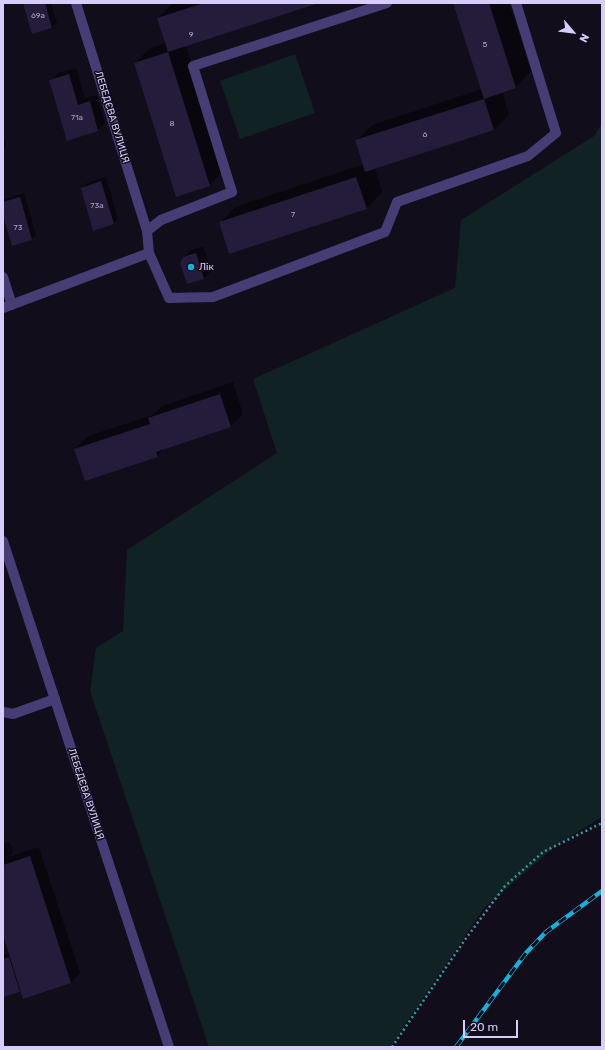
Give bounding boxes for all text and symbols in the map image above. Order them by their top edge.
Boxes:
house number: 69а [31,11,45,21]
north arrow [553,12,593,52]
house number: 9 [189,30,193,40]
text: N [576,31,592,44]
house number: 5 [483,40,487,50]
street label: ЛЕБЕДЄВА ВУЛИЦЯ [92,70,132,164]
house number: 71а [71,113,83,123]
house number: 8 [169,119,175,129]
house number: 6 [423,130,427,140]
house number: 73а [90,201,104,211]
house number: 7 [291,210,295,220]
house number: 73 [14,223,22,233]
place label: Лік [199,261,214,273]
marker: Лік [186,262,196,272]
street label: ЛЕБЕДЄВА ВУЛИЦЯ [66,747,106,841]
scale bar [465,1012,520,1038]
text: 20 m [470,1020,498,1034]

